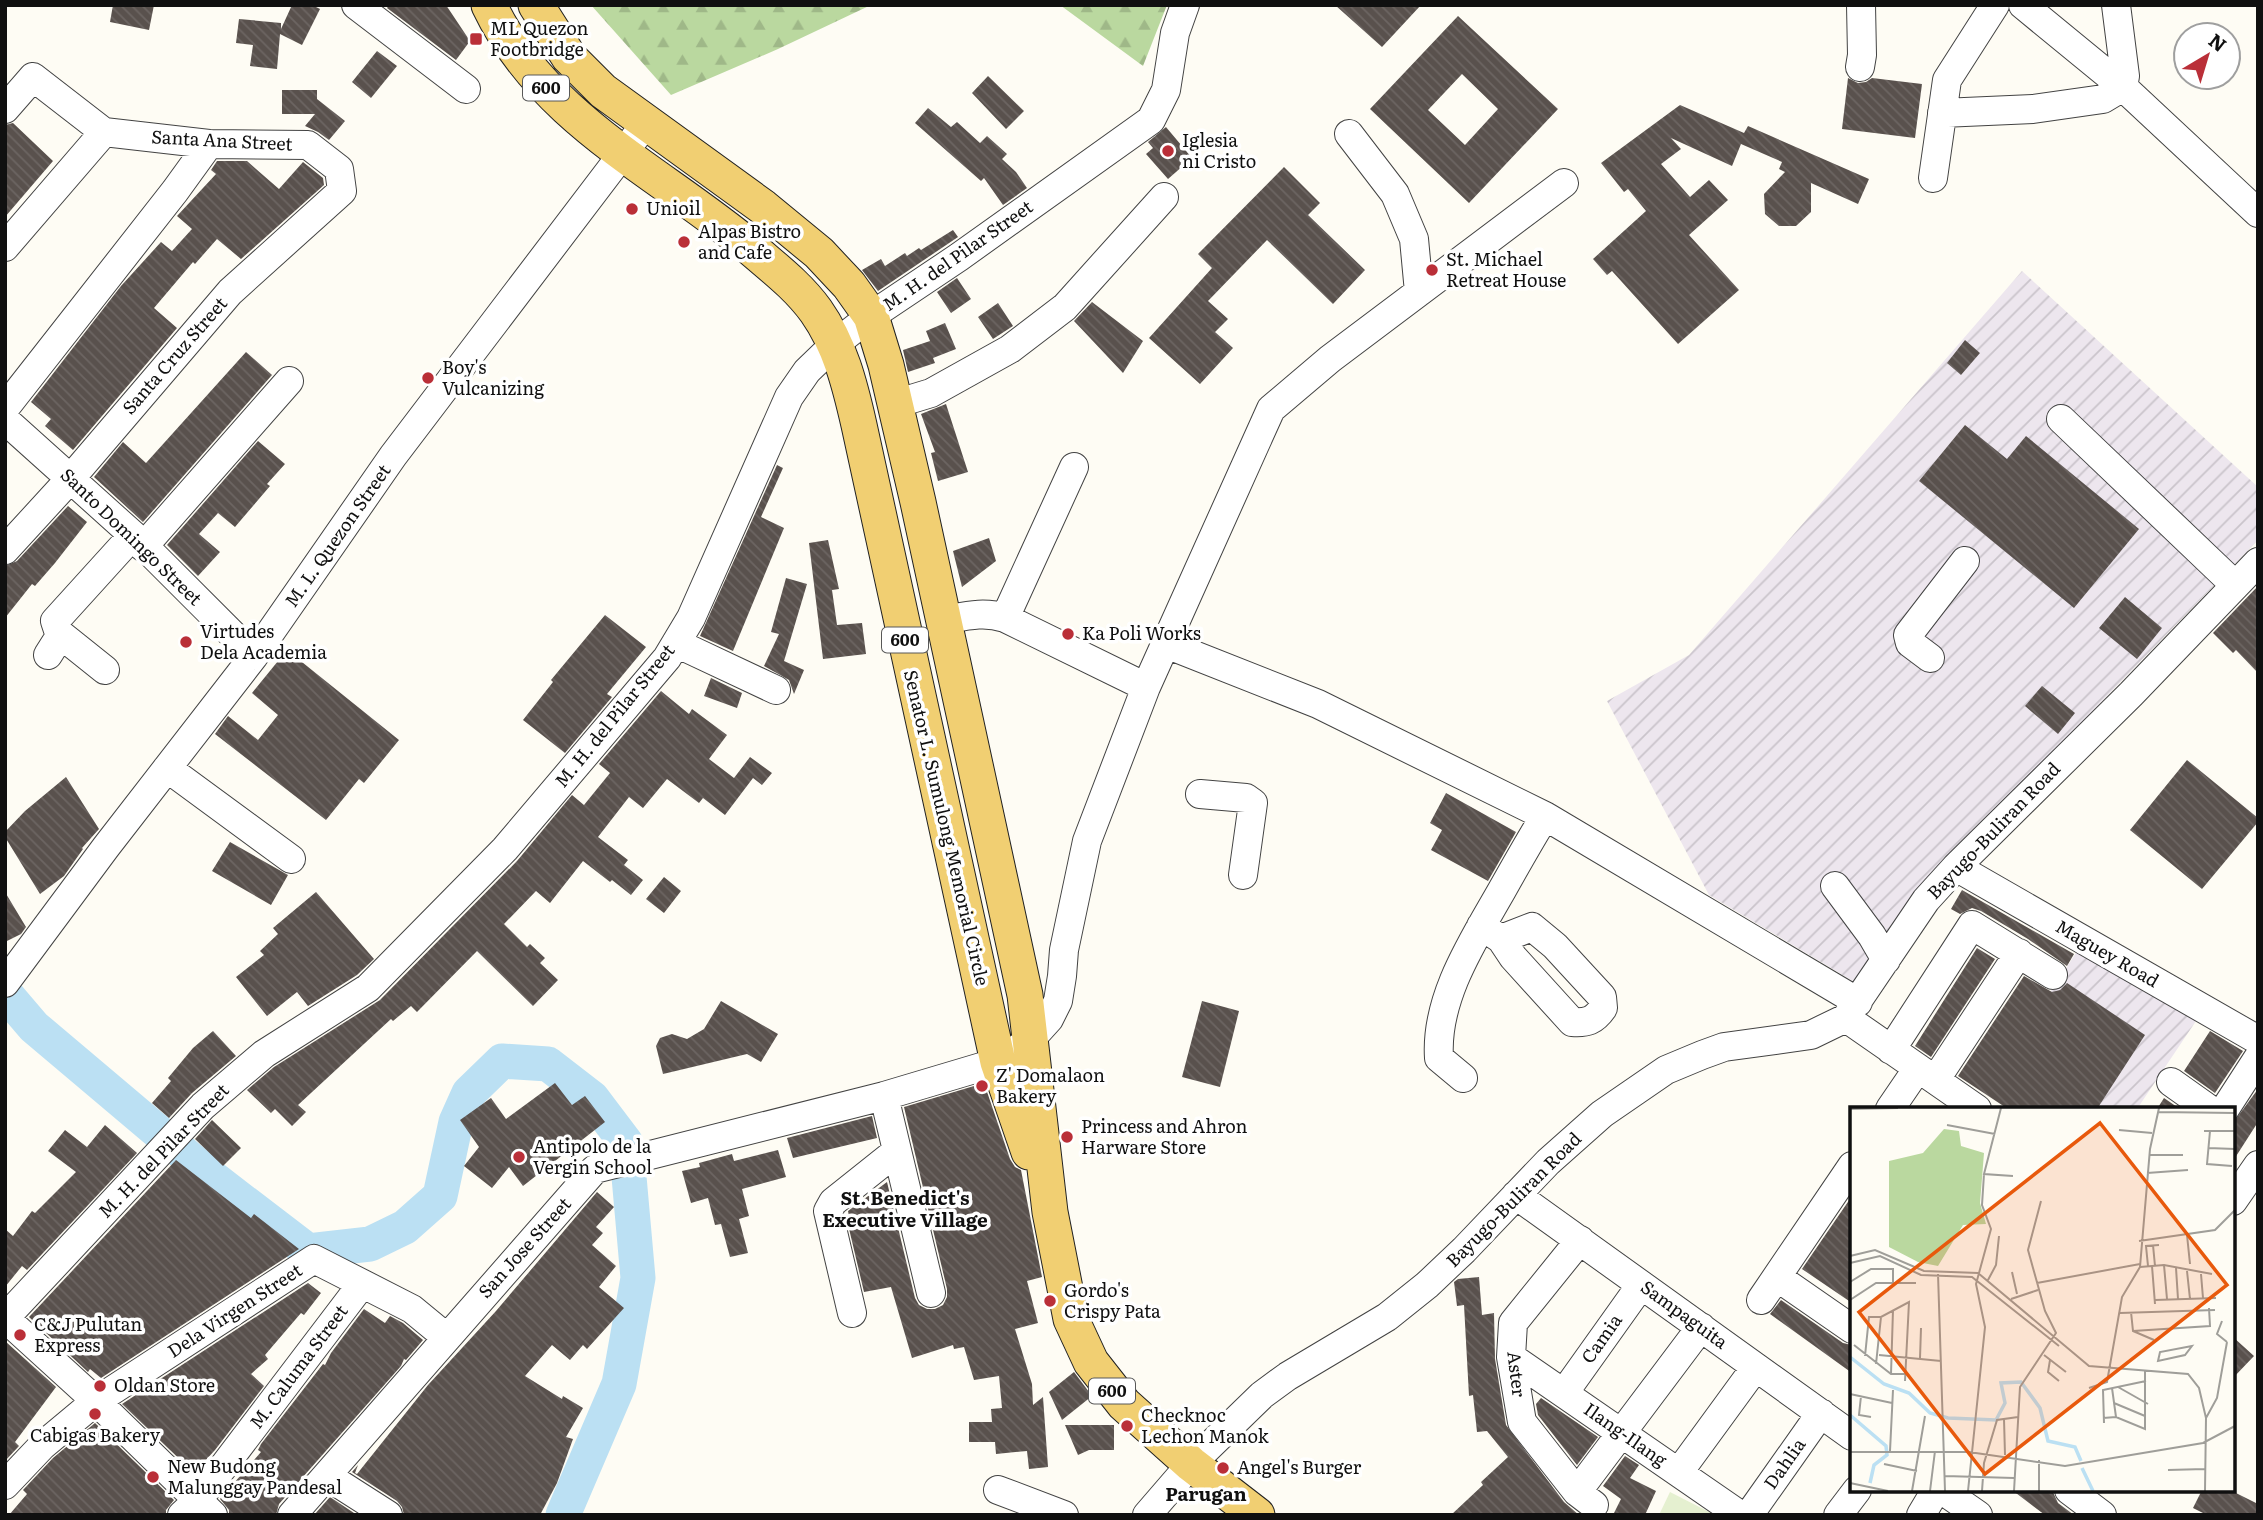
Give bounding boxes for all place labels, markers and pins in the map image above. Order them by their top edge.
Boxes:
place label: ML Quezon Footbridge [490,14,589,62]
marker: ML Quezon Footbridge [468,31,484,47]
place label: Iglesia ni Cristo [1182,126,1256,174]
marker: Iglesia ni Cristo [1160,143,1176,159]
place label: Unioil [646,194,701,221]
marker: Unioil [624,201,640,217]
place label: Alpas Bistro and Cafe [698,217,801,265]
marker: Alpas Bistro and Cafe [676,234,692,250]
place label: St. Michael Retreat House [1446,245,1566,293]
marker: St. Michael Retreat House [1424,262,1440,278]
place label: Boy's Vulcanizing [442,353,545,401]
marker: Boy's Vulcanizing [420,370,436,386]
place label: Virtudes Dela Academia [200,617,327,665]
place label: Ka Poli Works [1082,619,1201,646]
marker: Ka Poli Works [1060,626,1076,642]
marker: Virtudes Dela Academia [178,634,194,650]
place label: Z' Domalaon Bakery [996,1061,1105,1109]
marker: Z' Domalaon Bakery [974,1078,990,1094]
place label: Princess and Ahron Harware Store [1081,1112,1248,1160]
marker: Princess and Ahron Harware Store [1059,1129,1075,1145]
place label: Antipolo de la Vergin School [533,1132,652,1180]
marker: Antipolo de la Vergin School [511,1149,527,1165]
place label: Gordo's Crispy Pata [1064,1276,1161,1324]
marker: Gordo's Crispy Pata [1042,1293,1058,1309]
place label: C&J Pulutan Express [34,1310,142,1358]
marker: C&J Pulutan Express [12,1327,28,1343]
place label: Oldan Store [114,1371,215,1398]
marker: Oldan Store [92,1378,108,1394]
place label: Checknoc Lechon Manok [1141,1401,1270,1449]
marker: Cabigas Bakery [87,1406,103,1422]
marker: Checknoc Lechon Manok [1119,1418,1135,1434]
place label: Cabigas Bakery [30,1421,161,1448]
place label: New Budong Malunggay Pandesal [167,1452,342,1500]
place label: Angel's Burger [1237,1453,1362,1480]
marker: Angel's Burger [1215,1460,1231,1476]
marker: New Budong Malunggay Pandesal [145,1469,161,1485]

